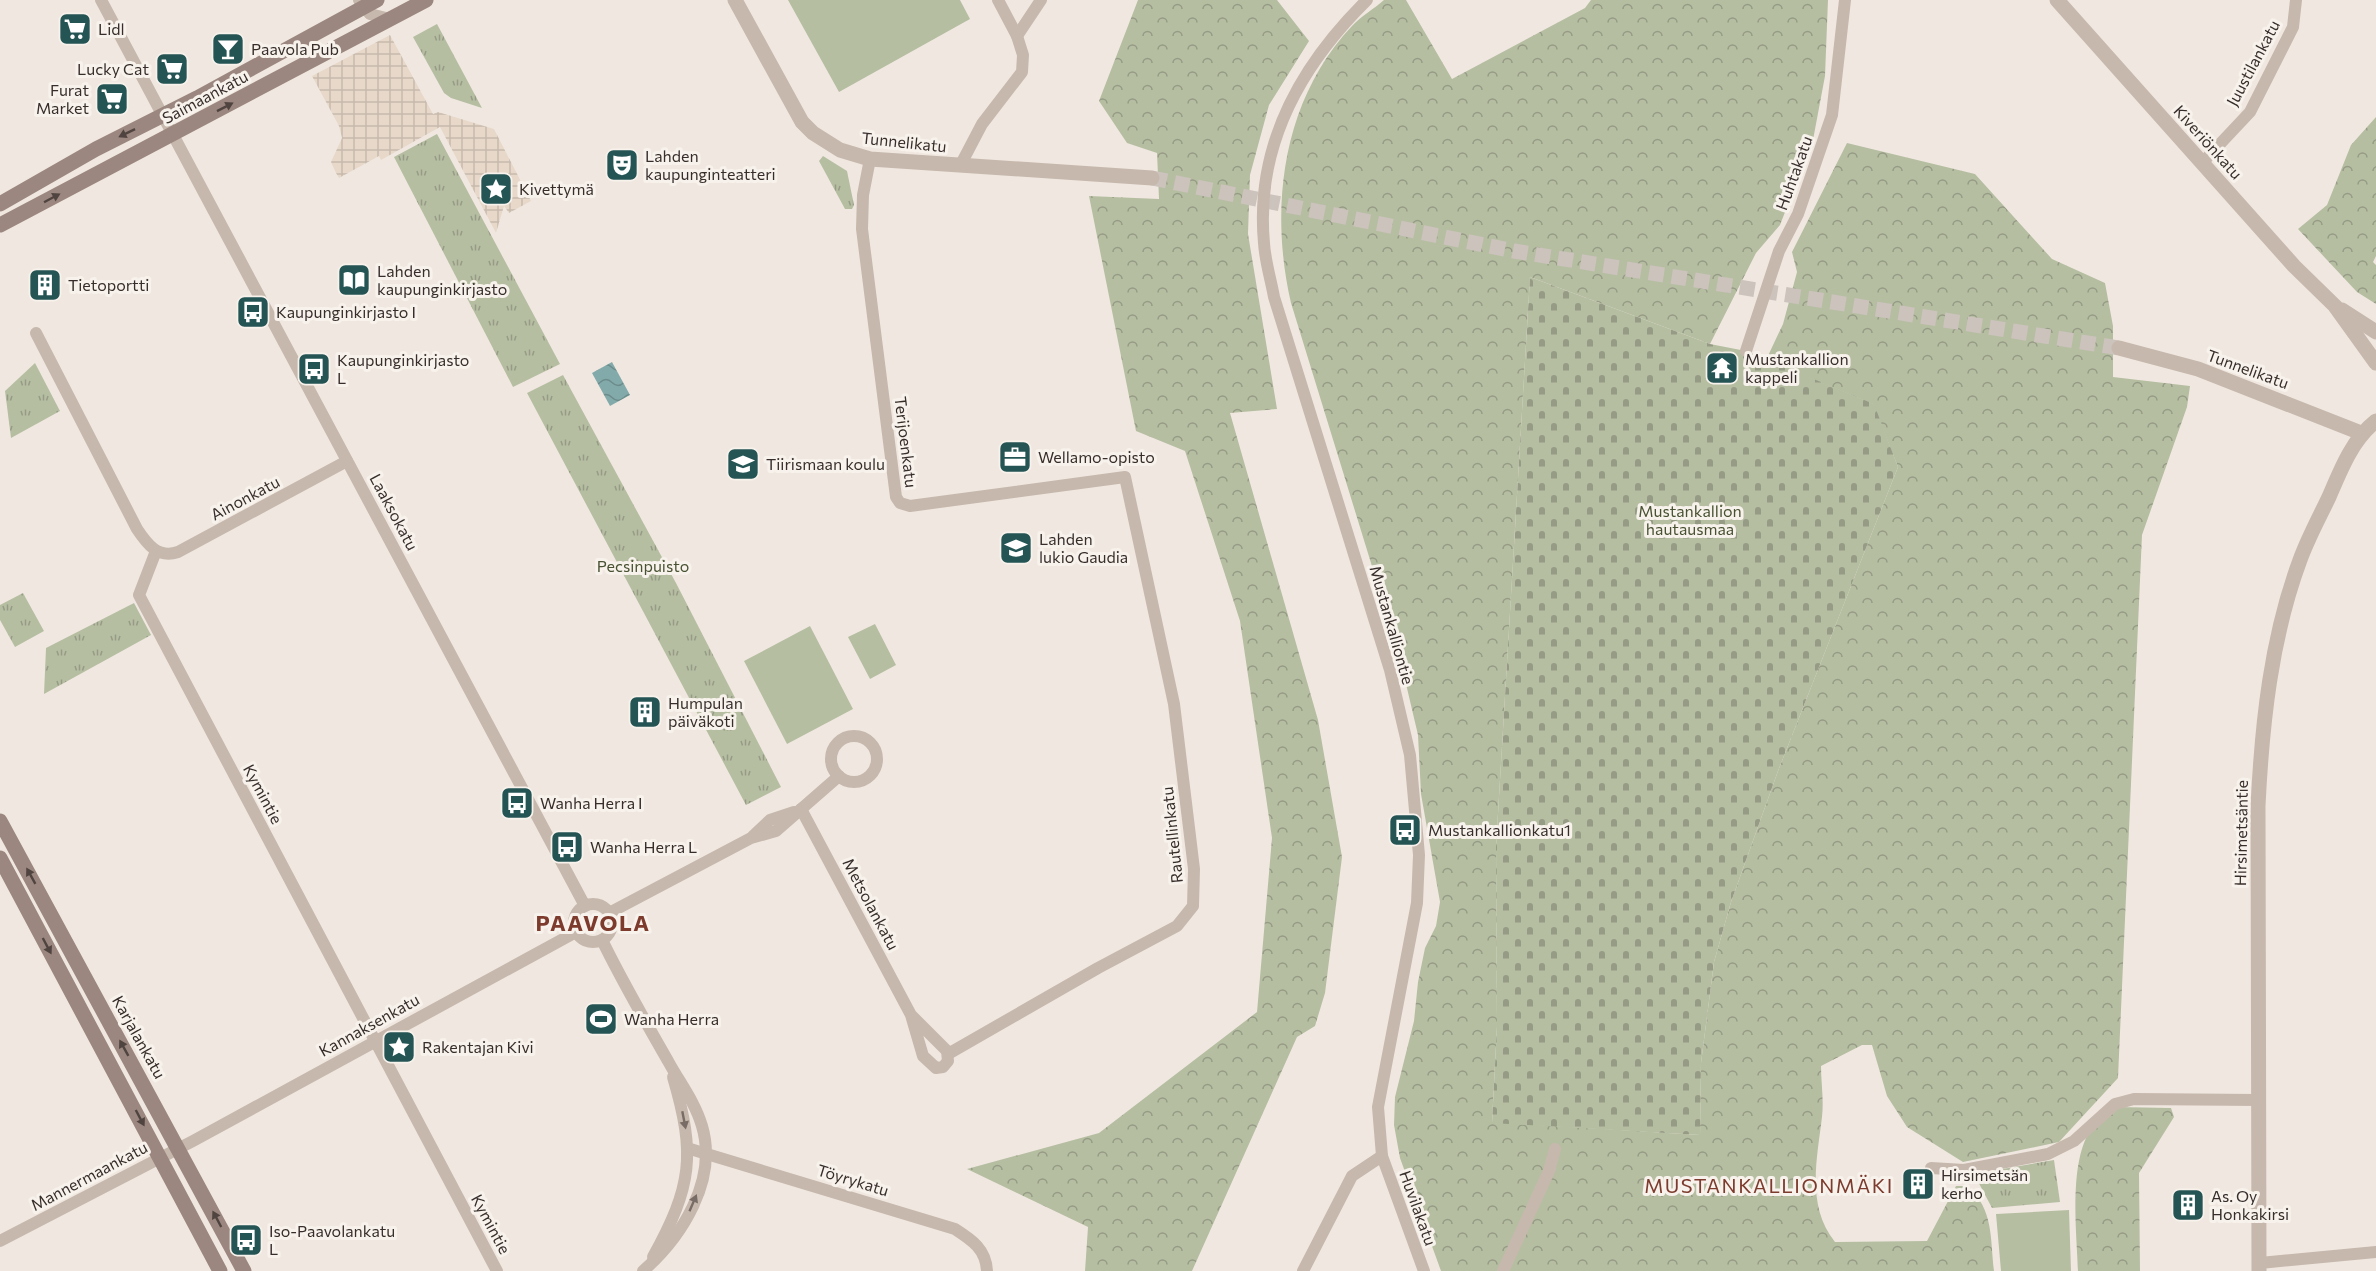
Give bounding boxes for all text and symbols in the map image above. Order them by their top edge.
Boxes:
supermarket icon: Lidl [57,11,93,47]
street label: Juustilankatu [2222,17,2283,109]
place label: Lidl [98,19,125,38]
bar icon: Paavola Pub [210,31,246,67]
place label: Paavola Pub [251,39,339,58]
supermarket icon: Lucky Cat [154,51,190,87]
place label: Lucky Cat [77,59,149,78]
street label: Saimaankatu [159,66,251,127]
place label: Furat Market [36,80,89,117]
supermarket icon: Furat Market [94,81,130,117]
street label: Kiveriönkatu [2170,101,2247,183]
one-way arrow [216,102,233,112]
street label: Tunnelikatu [861,128,947,155]
one-way arrow [119,129,136,138]
street label: Huhtakatu [1771,133,1816,213]
place label: Lahden kaupunginteatteri [645,146,776,183]
theatre icon: Lahden kaupunginteatteri [604,147,640,183]
place icon: Kivettymä [478,171,514,207]
place label: Kivettymä [519,179,594,198]
one-way arrow [43,193,61,203]
place label: Lahden kaupunginkirjasto [377,261,507,298]
library icon: Lahden kaupunginkirjasto [336,262,372,298]
building icon: Tietoportti [27,267,63,303]
place label: Tietoportti [68,275,149,294]
bus stop icon: Kaupunginkirjasto I [235,294,271,330]
place label: Kaupunginkirjasto I [276,302,416,321]
street label: Tunnelikatu [2205,345,2292,392]
place label: Mustankallion kappeli [1745,349,1849,386]
place label: Kaupunginkirjasto L [337,350,469,387]
temple icon: Mustankallion kappeli [1704,350,1740,386]
bus stop icon: Kaupunginkirjasto L [296,351,332,387]
street label: Terijoenkatu [891,395,922,489]
office icon: Wellamo-opisto [997,439,1033,475]
school or university icon: Tiirismaan koulu [725,446,761,482]
place label: Wellamo-opisto [1038,447,1155,466]
place label: Tiirismaan koulu [766,454,885,473]
street label: Laaksokatu [366,470,423,553]
street label: Ainonkatu [207,471,283,524]
park label: Mustankallion hautausmaa [1638,501,1742,538]
place label: Lahden lukio Gaudia [1039,529,1128,566]
school or university icon: Lahden lukio Gaudia [998,530,1034,566]
park label: Pecsinpuisto [597,556,689,575]
street label: Mustankalliontie [1366,563,1419,686]
place label: Humpulan päiväkoti [668,693,743,730]
building icon: Humpulan päiväkoti [627,694,663,730]
street label: Kymintie [240,761,287,827]
street label: Hirsimetsäntie [2230,780,2251,886]
bus stop icon: Wanha Herra I [499,785,535,821]
street label: Rautellinkatu [1157,786,1186,884]
place label: Wanha Herra I [540,793,643,812]
bus stop icon: Mustankallionkatu1 [1387,812,1423,848]
place label: Mustankallionkatu1 [1428,820,1571,839]
bus stop icon: Wanha Herra L [549,829,585,865]
place label: Wanha Herra L [590,837,697,856]
street label: Metsolankatu [839,855,904,953]
one-way arrow [26,868,36,885]
district label: PAAVOLA [535,909,651,936]
one-way arrow [42,938,52,955]
street label: Kannaksenkatu [315,989,422,1060]
street label: Karjalankatu [109,992,170,1082]
sports icon: Wanha Herra [583,1001,619,1037]
place label: Wanha Herra [624,1009,719,1028]
place icon: Rakentajan Kivi [381,1029,417,1065]
place label: Rakentajan Kivi [422,1037,534,1056]
one-way arrow [119,1039,129,1056]
one-way arrow [135,1110,145,1127]
one-way arrow [680,1111,689,1130]
street label: Mannermaankatu [27,1137,150,1214]
street label: Töyrykatu [815,1160,891,1199]
place label: Hirsimetsän kerho [1941,1165,2028,1202]
building icon: Hirsimetsän kerho [1900,1166,1936,1202]
street label: Huvilakatu [1396,1168,1441,1248]
district label: MUSTANKALLIONMÄKI [1644,1173,1894,1197]
place label: As. Oy Honkakirsi [2211,1186,2289,1223]
building icon: As. Oy Honkakirsi [2170,1187,2206,1223]
street label: Kymintie [468,1191,515,1257]
one-way arrow [688,1194,698,1212]
one-way arrow [212,1210,222,1227]
place label: Iso-Paavolankatu L [269,1221,395,1258]
bus stop icon: Iso-Paavolankatu L [228,1222,264,1258]

